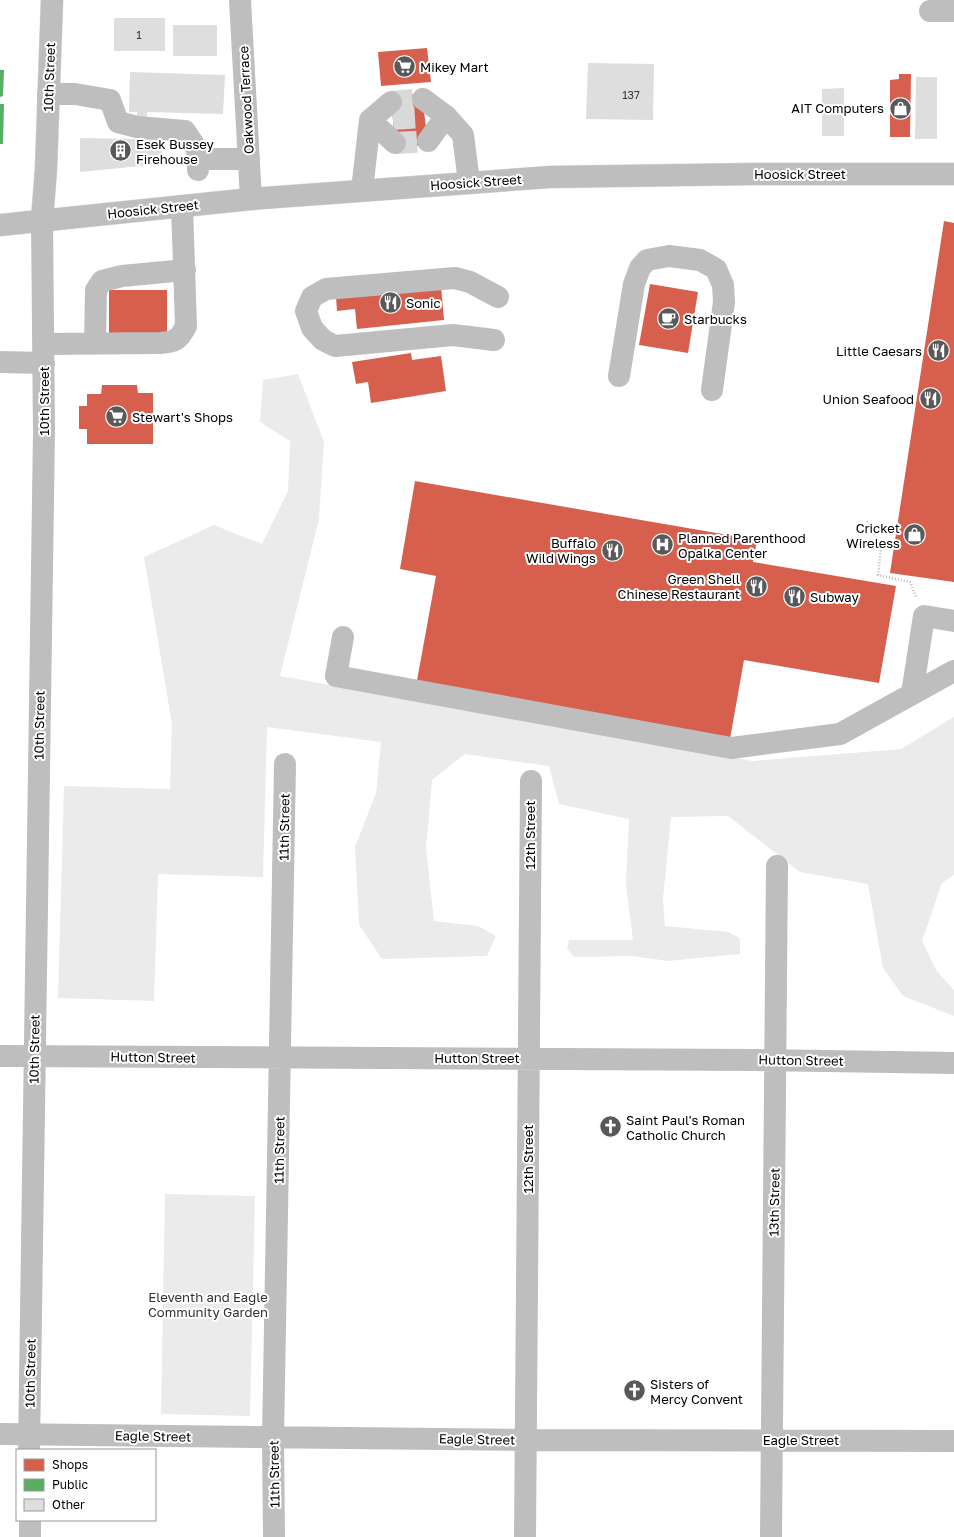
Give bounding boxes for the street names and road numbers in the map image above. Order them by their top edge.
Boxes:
street label: 10th Street [40,42,58,112]
street label: Oakwood Terrace [235,46,257,154]
street label: Hoosick Street [754,166,846,182]
street label: Hoosick Street [430,171,522,193]
street label: Hoosick Street [106,196,200,222]
street label: 10th Street [36,366,52,436]
street label: 10th Street [30,690,48,760]
street label: 11th Street [275,793,293,861]
street label: 12th Street [522,801,538,869]
street label: 10th Street [25,1014,43,1084]
street label: Hutton Street [110,1048,196,1066]
street label: Hutton Street [434,1050,520,1066]
street label: Hutton Street [758,1051,844,1069]
street label: 11th Street [270,1116,288,1184]
street label: 12th Street [520,1125,536,1193]
street label: 13th Street [765,1167,783,1237]
street label: 10th Street [21,1338,39,1408]
street label: Eagle Street [115,1427,191,1445]
street label: Eagle Street [439,1430,515,1448]
street label: Eagle Street [763,1432,839,1448]
street label: 11th Street [265,1440,283,1508]

